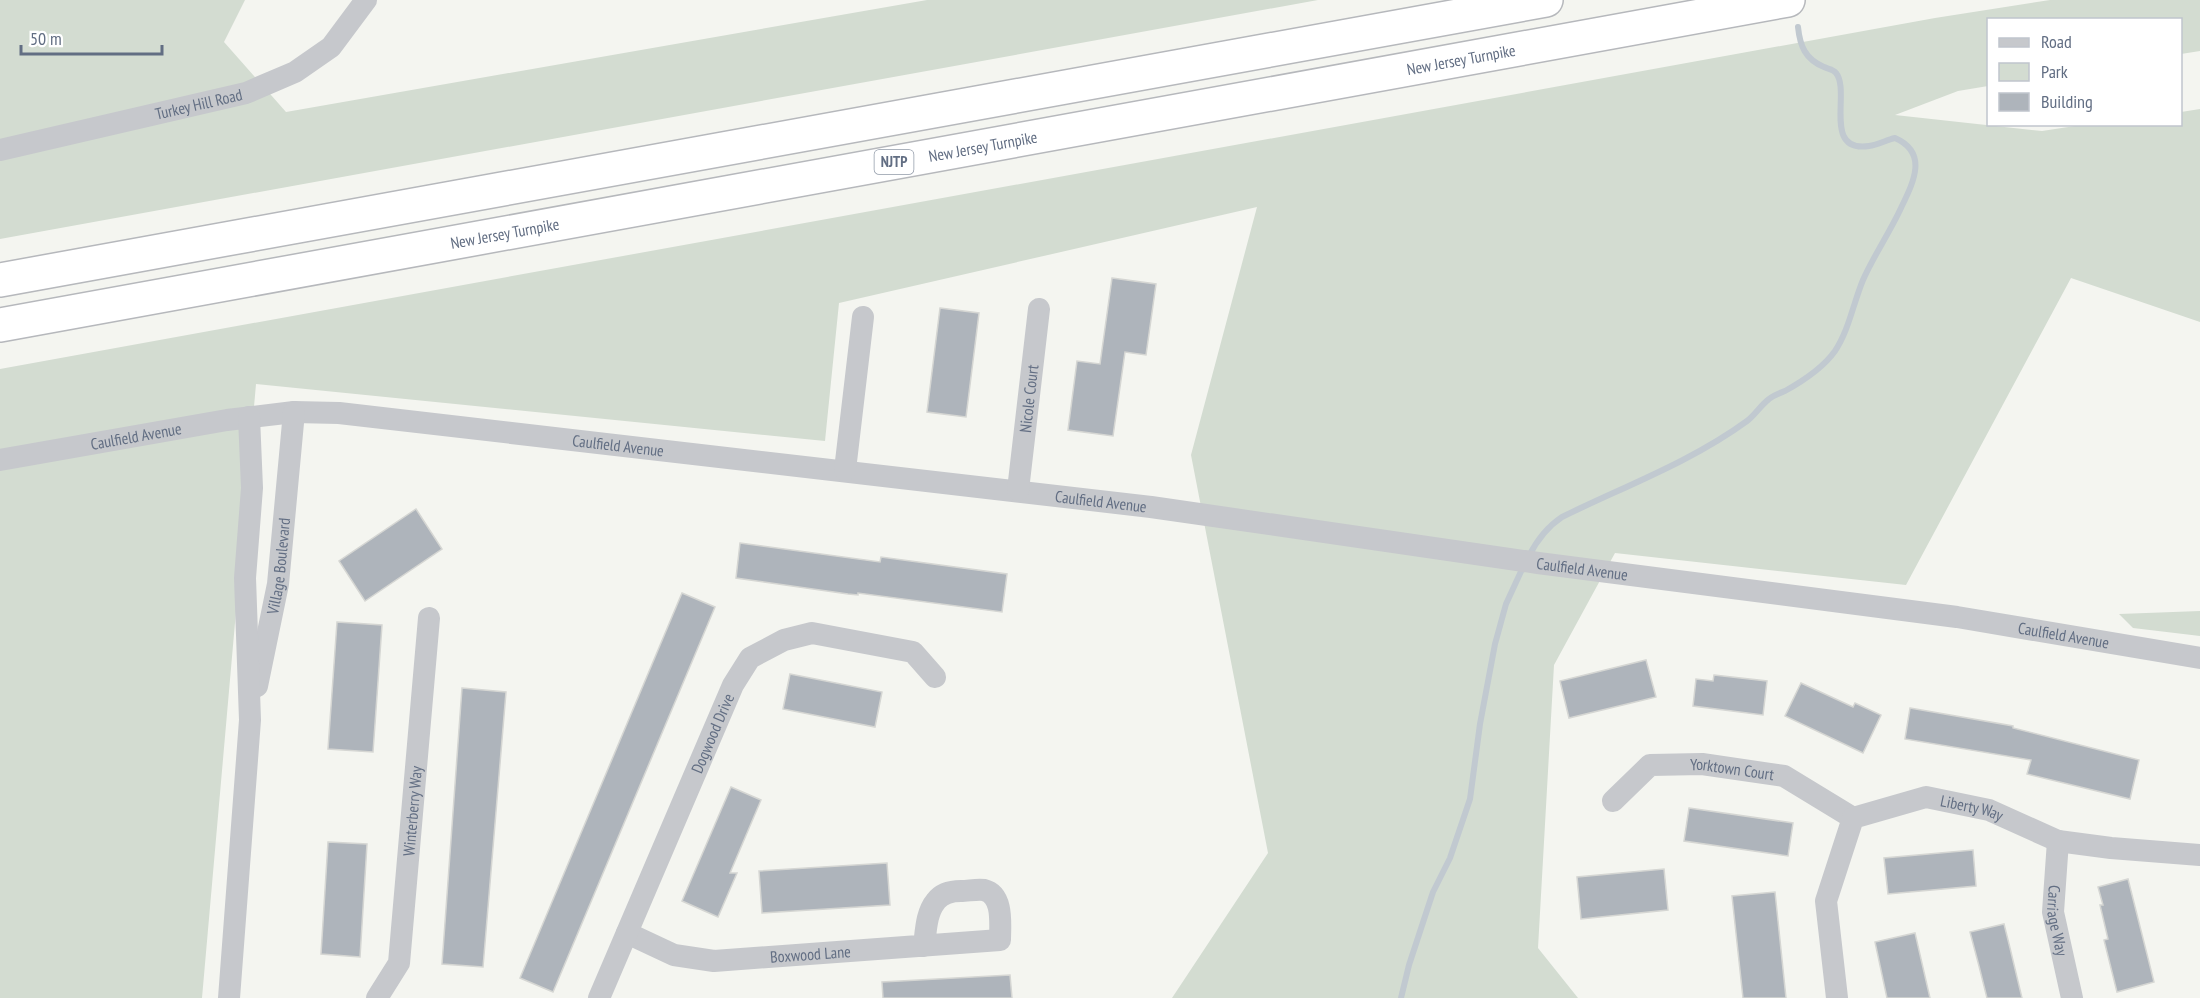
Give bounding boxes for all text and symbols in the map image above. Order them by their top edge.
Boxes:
scale bar [21,18,162,56]
legend [1987,18,2182,126]
text: 50 m [30,27,62,50]
text: Road [2041,30,2072,53]
street label: New Jersey Turnpike [1405,40,1517,79]
text: Park [2041,60,2068,83]
street label: Turkey Hill Road [153,84,244,124]
text: Building [2041,90,2093,113]
street label: New Jersey Turnpike [927,127,1039,166]
road number: NJTP [874,150,914,174]
street label: New Jersey Turnpike [449,214,561,253]
street label: Nicole Court [1015,363,1043,434]
street label: Caulfield Avenue [89,418,183,454]
street label: Caulfield Avenue [571,430,665,461]
street label: Caulfield Avenue [1054,486,1148,516]
street label: Village Boulevard [262,517,294,617]
street label: Caulfield Avenue [1535,553,1629,584]
street label: Caulfield Avenue [2017,617,2111,652]
street label: Dogwood Drive [686,690,738,776]
street label: Yorktown Court [1690,754,1776,785]
street label: Winterberry Way [398,765,426,857]
street label: Liberty Way [1939,790,2007,825]
street label: Carriage Way [2043,884,2072,958]
street label: Boxwood Lane [769,941,851,967]

